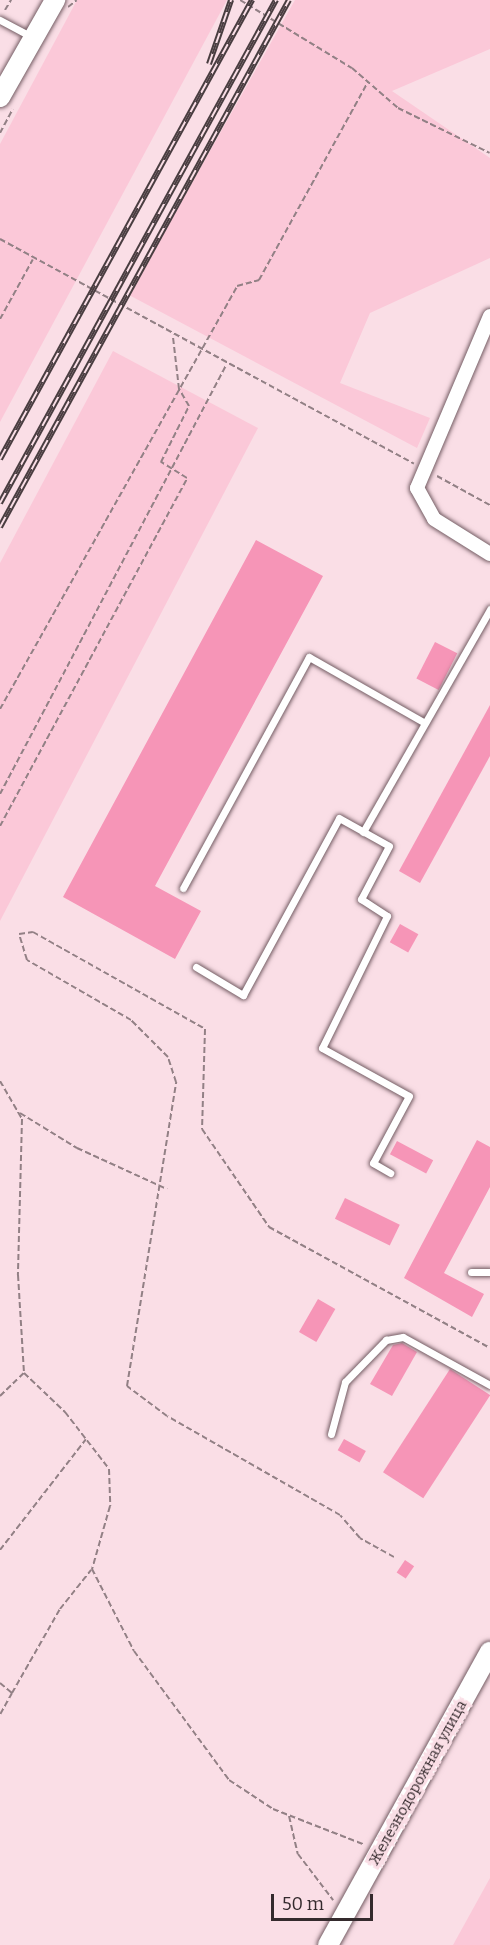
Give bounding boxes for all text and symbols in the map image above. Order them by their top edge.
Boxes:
street label: Железнодорожная улица [365,1697,471,1869]
scale bar [274,1882,376,1920]
text: 50 m [282,1893,324,1915]

